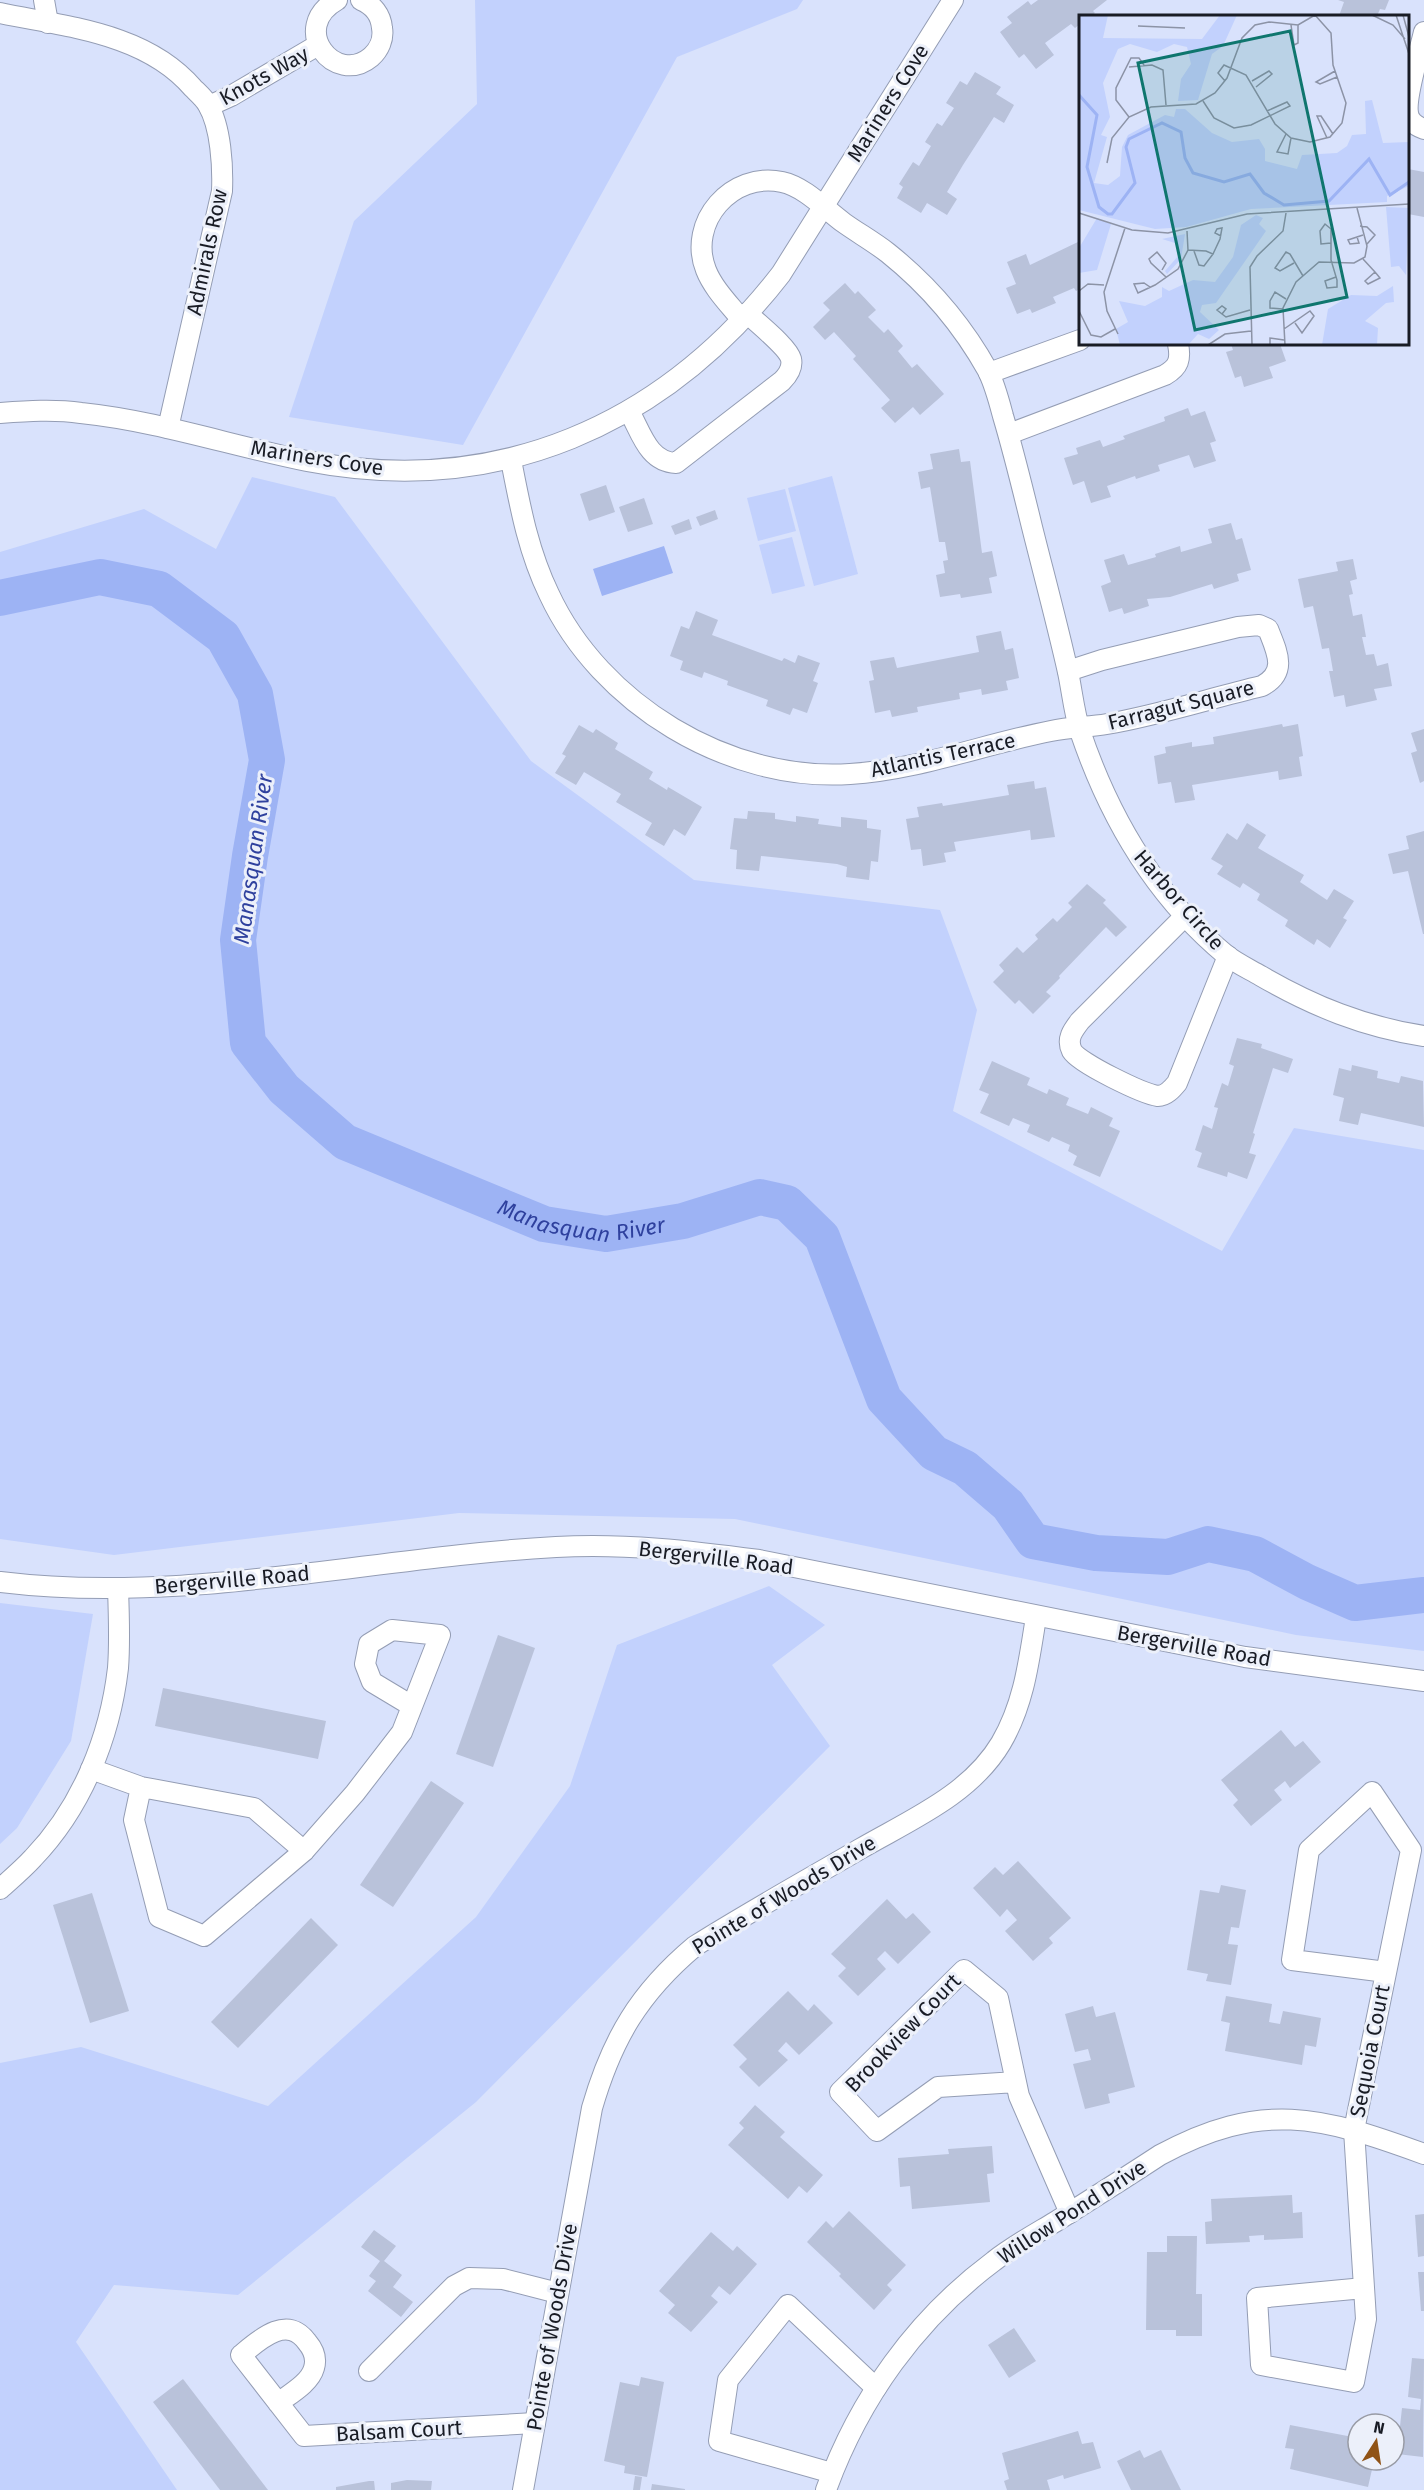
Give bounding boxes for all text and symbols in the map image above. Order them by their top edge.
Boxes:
inset map [1079,15,1409,345]
street label: Mariners Cove [841,39,935,167]
street label: Knots Way [215,41,314,111]
street label: Admirals Row [181,187,233,317]
street label: Mariners Cove [249,435,385,481]
street label: Farragut Square [1105,674,1257,736]
street label: Atlantis Terrace [868,727,1018,783]
water label: Manasquan River [228,772,278,946]
street label: Harbor Circle [1128,844,1230,956]
water label: Manasquan River [494,1193,668,1248]
street label: Bergerville Road [637,1536,795,1580]
street label: Bergerville Road [153,1560,311,1600]
street label: Bergerville Road [1115,1620,1273,1672]
street label: Pointe of Woods Drive [687,1830,881,1960]
street label: Brookview Court [840,1968,967,2098]
street label: Sequoia Court [1344,1982,1396,2119]
street label: Willow Pond Drive [993,2154,1151,2270]
street label: Pointe of Woods Drive [521,2221,583,2433]
north arrow [1346,2412,1406,2472]
street label: Balsam Court [335,2415,463,2447]
text: N [1372,2417,1386,2438]

